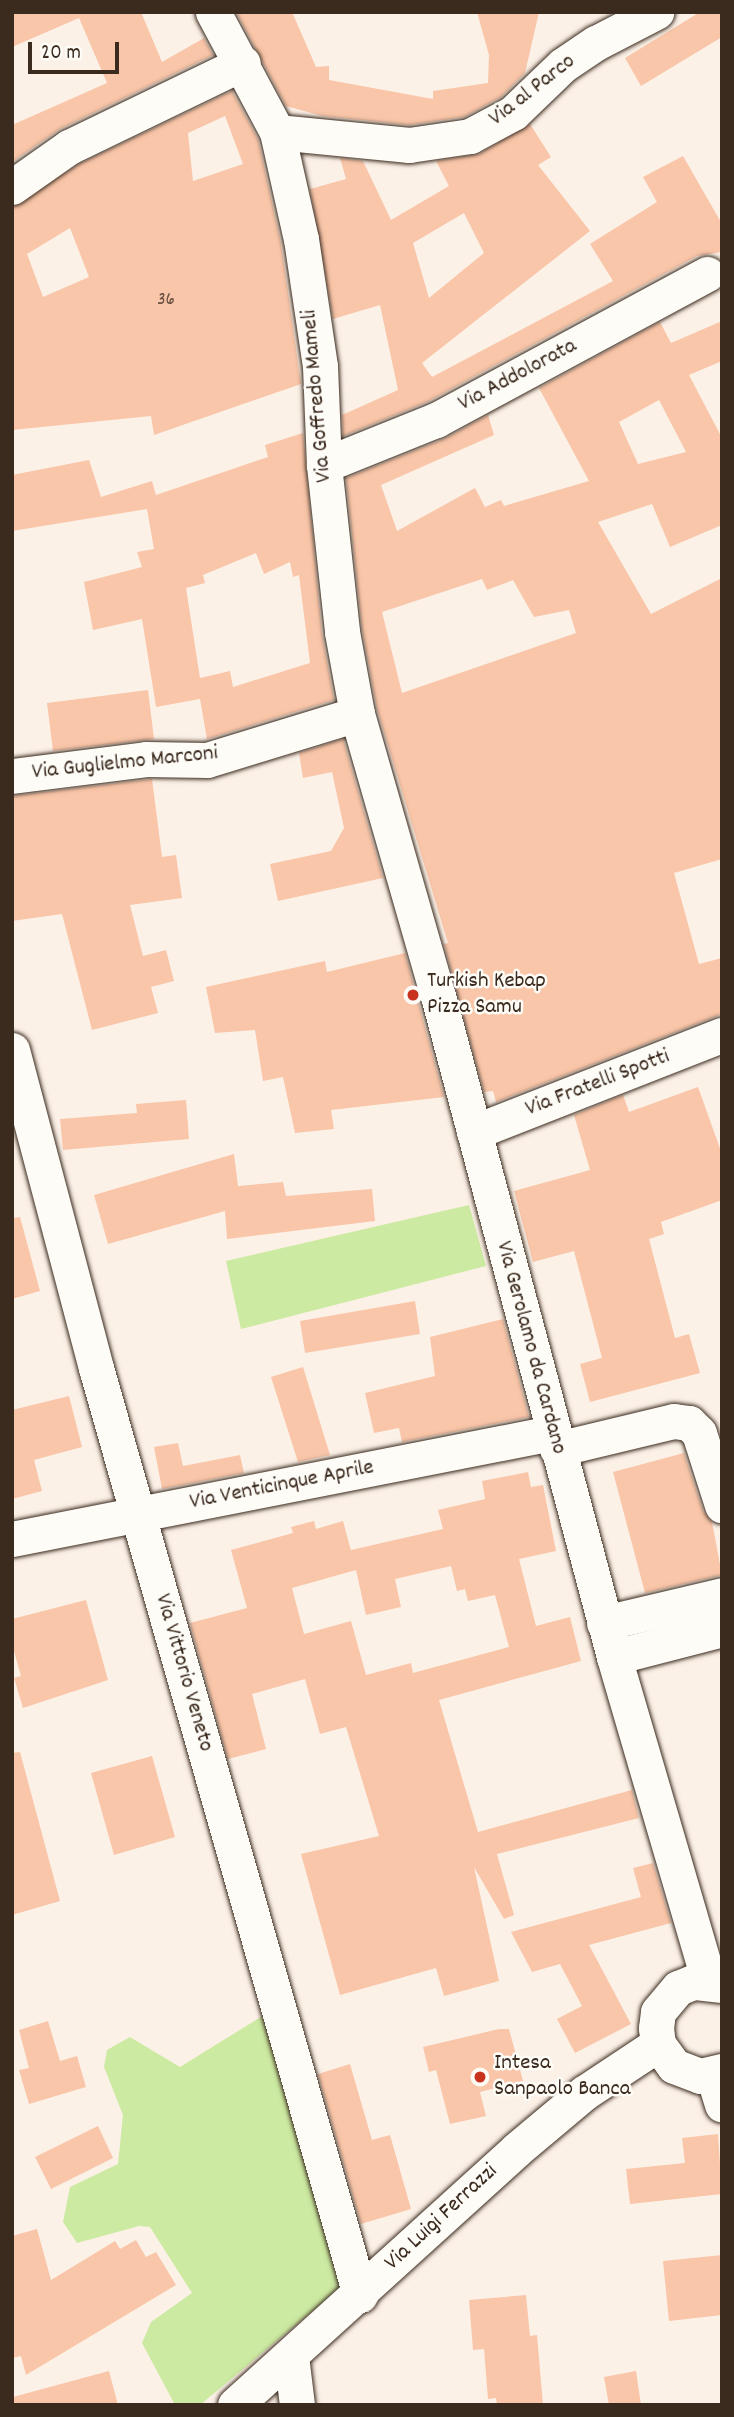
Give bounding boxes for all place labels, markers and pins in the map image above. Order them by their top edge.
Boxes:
place label: Turkish Kebap Pizza Samu [427,968,546,1022]
marker: Turkish Kebap Pizza Samu [405,987,421,1003]
place label: Intesa Sanpaolo Banca [494,2050,631,2104]
marker: Intesa Sanpaolo Banca [472,2069,488,2085]

